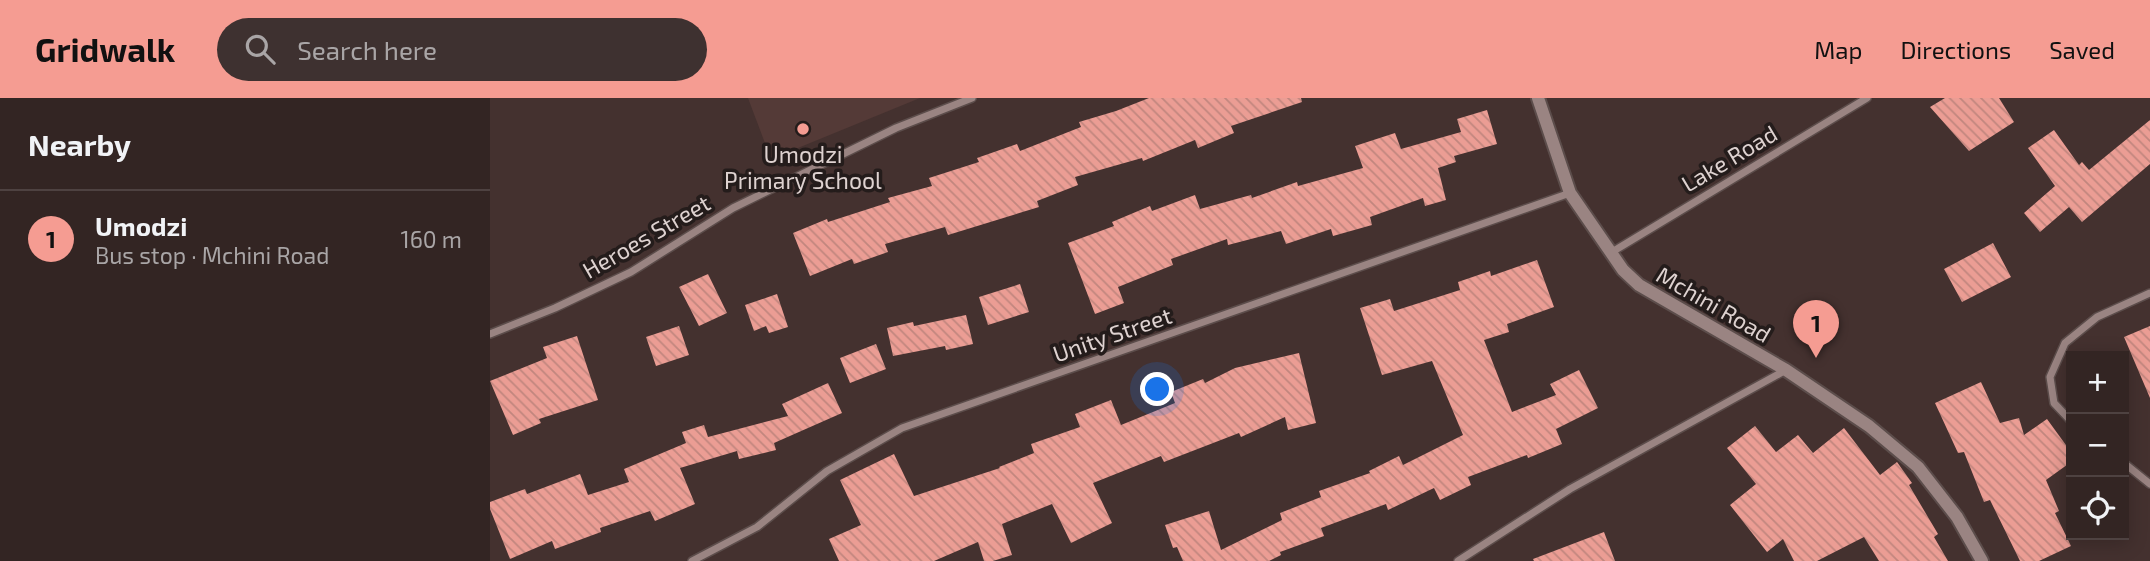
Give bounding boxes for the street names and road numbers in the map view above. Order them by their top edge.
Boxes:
street label: Lake Road [1676,119,1782,197]
street label: Heroes Street [577,188,715,284]
street label: Mchini Road [1652,260,1776,348]
street label: Unity Street [1049,301,1175,367]

